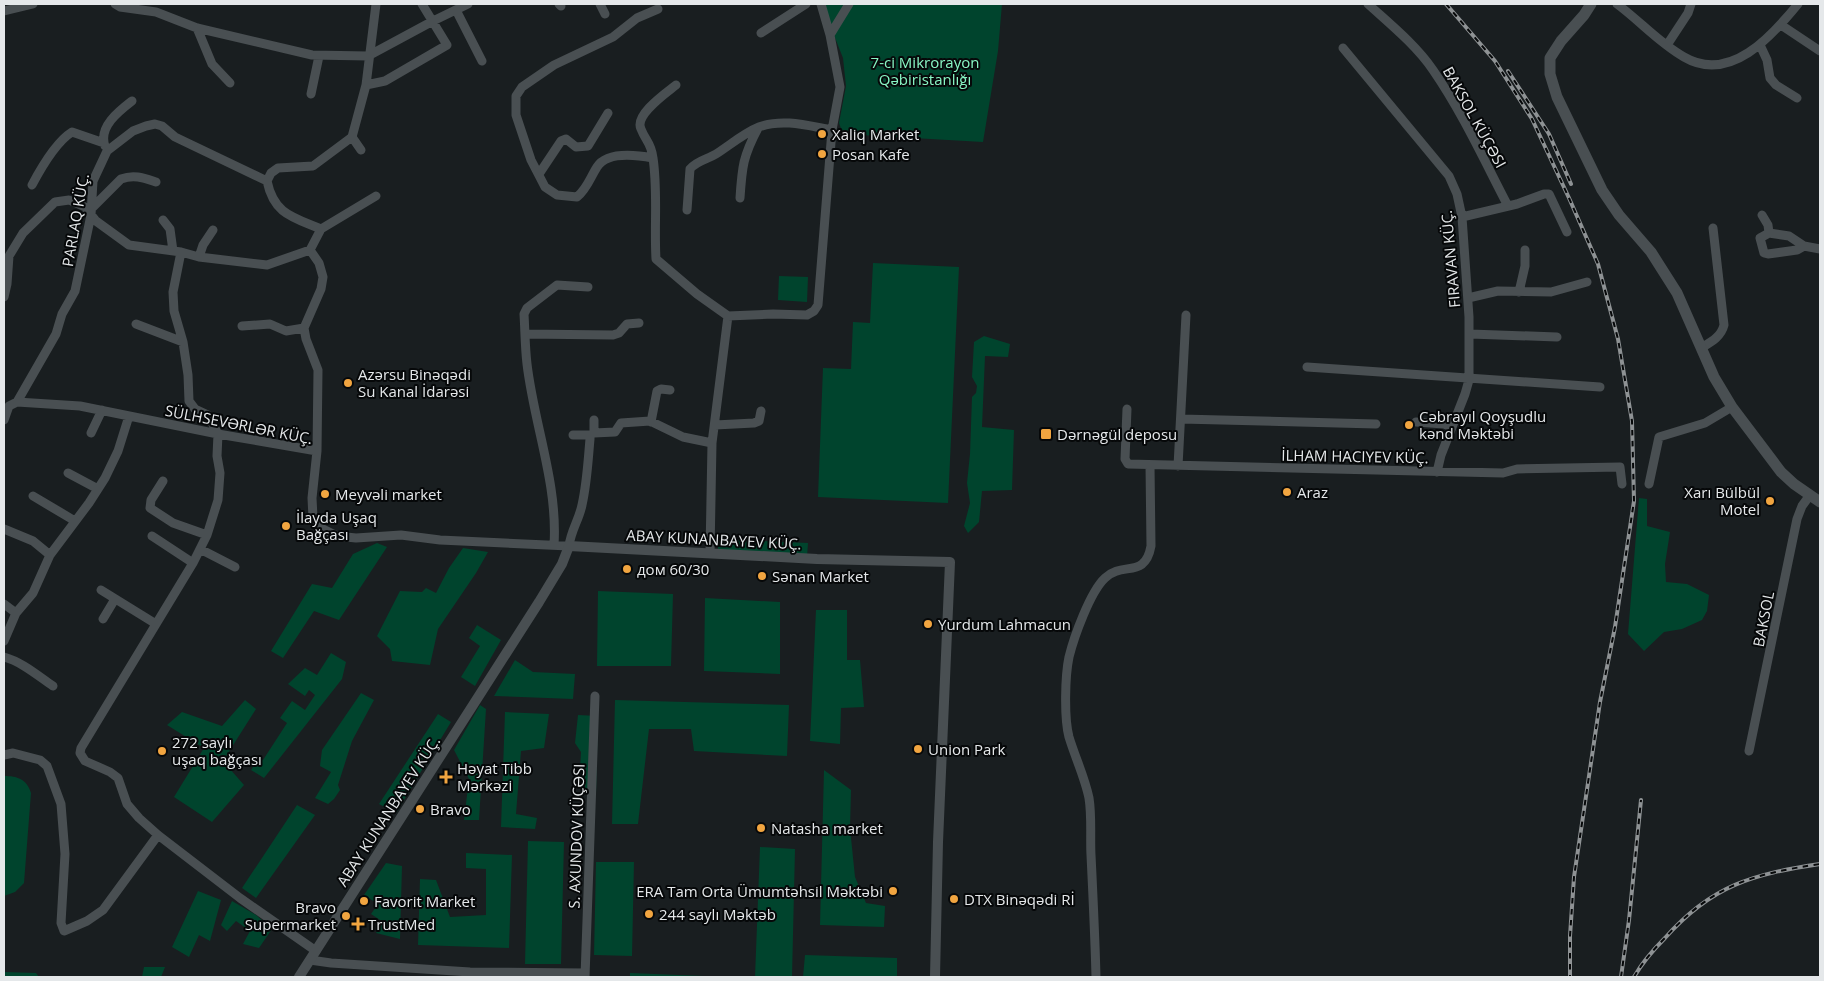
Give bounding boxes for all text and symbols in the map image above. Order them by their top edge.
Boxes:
park label: 7-ci Mikrorayon Qəbiristanlığı [871,52,979,89]
street label: BAKSOL KÜÇƏSI [1439,63,1511,171]
place label: Xaliq Market [832,124,919,144]
marker: Xaliq Market [816,128,828,140]
place label: Posan Kafe [832,144,910,164]
marker: Posan Kafe [816,148,828,160]
street label: PARLAQ KÜÇ. [57,172,93,268]
street label: FIRAVAN KÜÇ. [1436,209,1464,309]
place label: Azərsu Binəqədi Su Kanal İdarəsi [358,364,471,401]
marker: Azərsu Binəqədi Su Kanal İdarəsi [342,377,354,389]
street label: SÜLHSEVƏRLƏR KÜÇ. [164,400,314,448]
place label: Cəbrayıl Qoyşudlu kənd Məktəbi [1419,406,1546,443]
marker: Cəbrayıl Qoyşudlu kənd Məktəbi [1403,419,1415,431]
place label: Dərnəgül deposu [1057,424,1177,444]
marker: Dərnəgül deposu [1039,427,1053,441]
street label: İLHAM HACIYEV KÜÇ. [1281,445,1429,467]
place label: Araz [1297,482,1328,502]
place label: Xarı Bülbül Motel [1684,482,1760,519]
place label: Meyvəli market [335,484,442,504]
marker: Araz [1281,486,1293,498]
marker: Meyvəli market [319,488,331,500]
marker: Xarı Bülbül Motel [1764,495,1776,507]
place label: İlayda Uşaq Bağçası [296,507,377,544]
marker: İlayda Uşaq Bağçası [280,520,292,532]
street label: ABAY KUNANBAYEV KÜÇ. [626,524,802,554]
place label: дом 60/30 [637,559,709,579]
marker: дом 60/30 [621,563,633,575]
place label: Sənan Market [772,566,869,586]
marker: Sənan Market [756,570,768,582]
street label: BAKSOL [1748,589,1778,648]
place label: Yurdum Lahmacun [938,614,1071,634]
marker: Yurdum Lahmacun [922,618,934,630]
place label: 272 saylı uşaq bağçası [172,732,262,769]
street label: ABAY KUNANBAYEV KÜÇ. [332,732,444,890]
place label: Union Park [928,739,1006,759]
marker: Union Park [912,743,924,755]
marker: 272 saylı uşaq bağçası [156,745,168,757]
place label: Həyat Tibb Mərkəzi [457,758,532,795]
street label: S. AXUNDOV KÜÇƏSI [563,763,589,909]
marker: Həyat Tibb Mərkəzi [439,770,453,784]
place label: Bravo [430,799,471,819]
marker: Bravo [414,803,426,815]
place label: Natasha market [771,818,883,838]
marker: Natasha market [755,822,767,834]
place label: ERA Tam Orta Ümumtəhsil Məktəbi [636,881,883,901]
marker: ERA Tam Orta Ümumtəhsil Məktəbi [887,885,899,897]
place label: DTX Binəqədi Rİ [964,889,1075,909]
place label: Favorit Market [374,891,475,911]
marker: DTX Binəqədi Rİ [948,893,960,905]
marker: Favorit Market [358,895,370,907]
place label: Bravo Supermarket [245,897,336,934]
place label: 244 saylı Məktəb [659,904,776,924]
marker: 244 saylı Məktəb [643,908,655,920]
marker: Bravo Supermarket [340,910,352,922]
place label: TrustMed [368,914,435,934]
marker: TrustMed [352,918,364,930]

